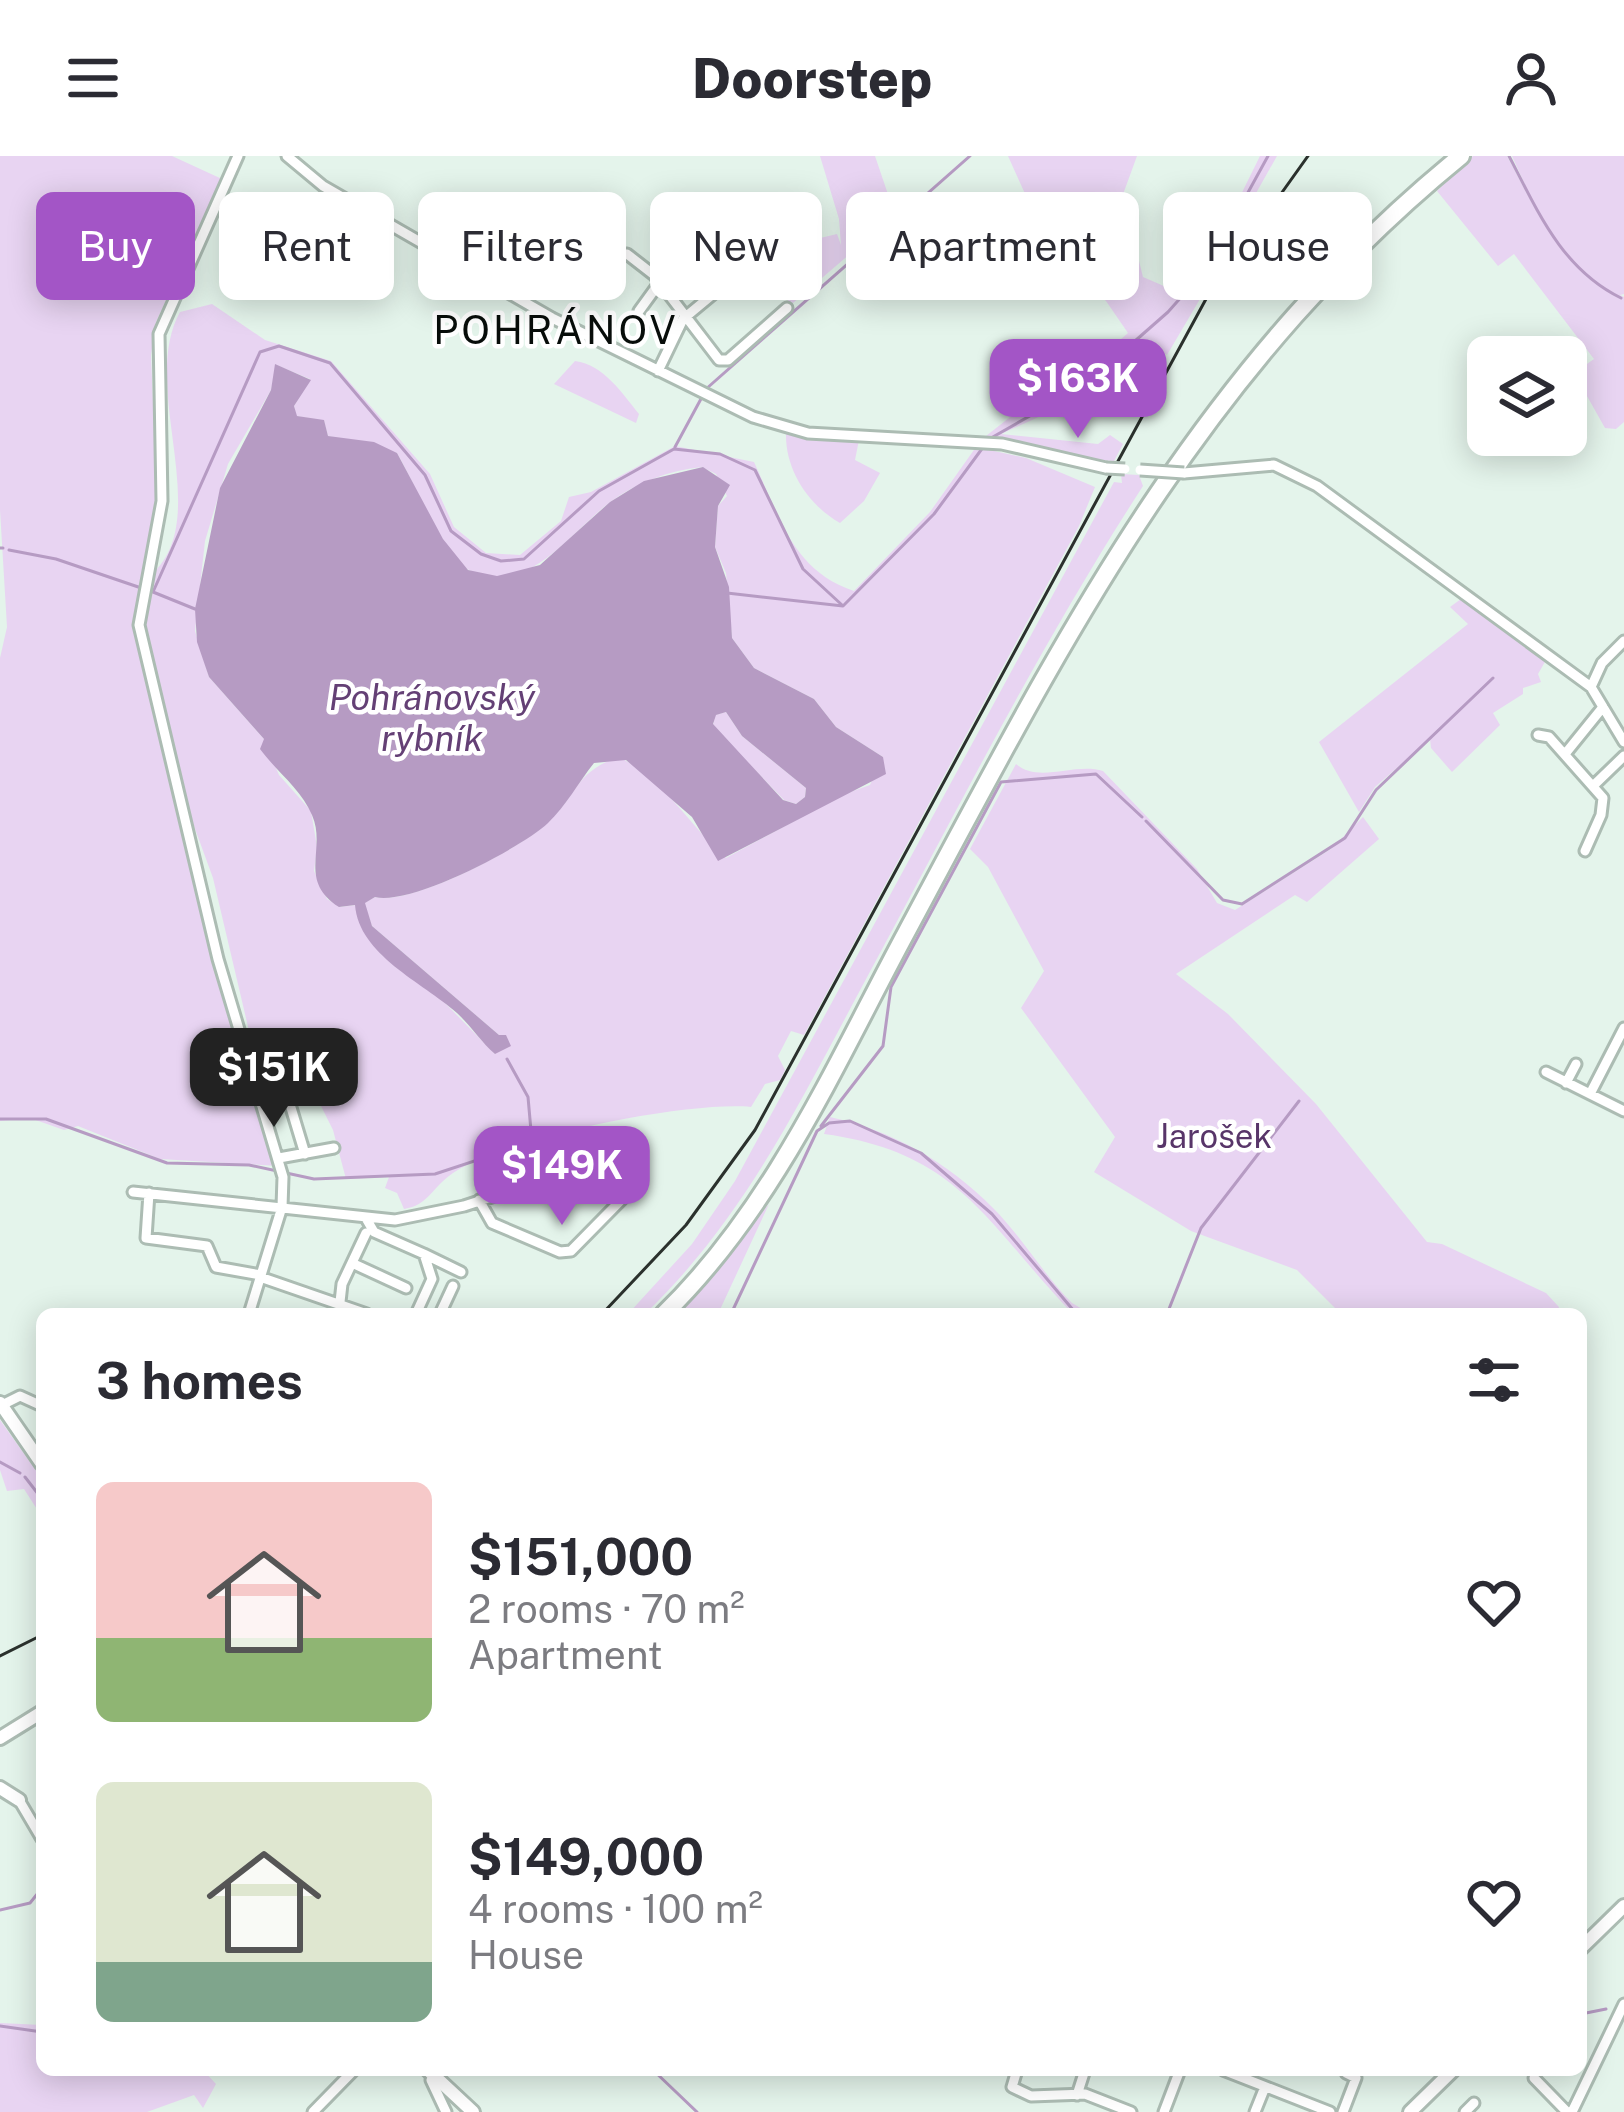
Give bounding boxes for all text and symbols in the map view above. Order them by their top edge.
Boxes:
icon: menu [60,45,126,111]
icon: person [1498,45,1564,111]
text: Doorstep [692,47,932,110]
chip: Buy [36,192,195,300]
chip: Rent [219,192,394,300]
chip: Filters [418,192,626,300]
chip: New [650,192,822,300]
chip: Apartment [846,192,1139,300]
chip: House [1163,192,1372,300]
district label: POHRÁNOV [433,307,679,353]
map controls [1467,336,1587,456]
button: layers [1467,336,1587,456]
pin: $163K [994,339,1162,441]
text: $163K [1017,355,1139,401]
water label: Pohránovský rybník [329,676,536,759]
pin: $151K [190,1028,358,1130]
text: $151K [217,1044,331,1090]
park label: Jarošek [1156,1117,1272,1155]
pin: $149K [478,1126,646,1228]
text: $149K [501,1142,623,1188]
icon: filters [1461,1347,1527,1413]
text: 3 homes [96,1351,303,1410]
text: $151,000 [468,1527,693,1586]
icon: home [192,1530,336,1674]
icon: heart [1461,1569,1527,1635]
text: 2 rooms · 70 m² [468,1586,745,1632]
text: Apartment [468,1632,663,1678]
text: $149,000 [468,1827,704,1886]
icon: home [192,1830,336,1974]
icon: heart [1461,1869,1527,1935]
text: 4 rooms · 100 m² [468,1886,763,1932]
text: House [468,1932,584,1978]

